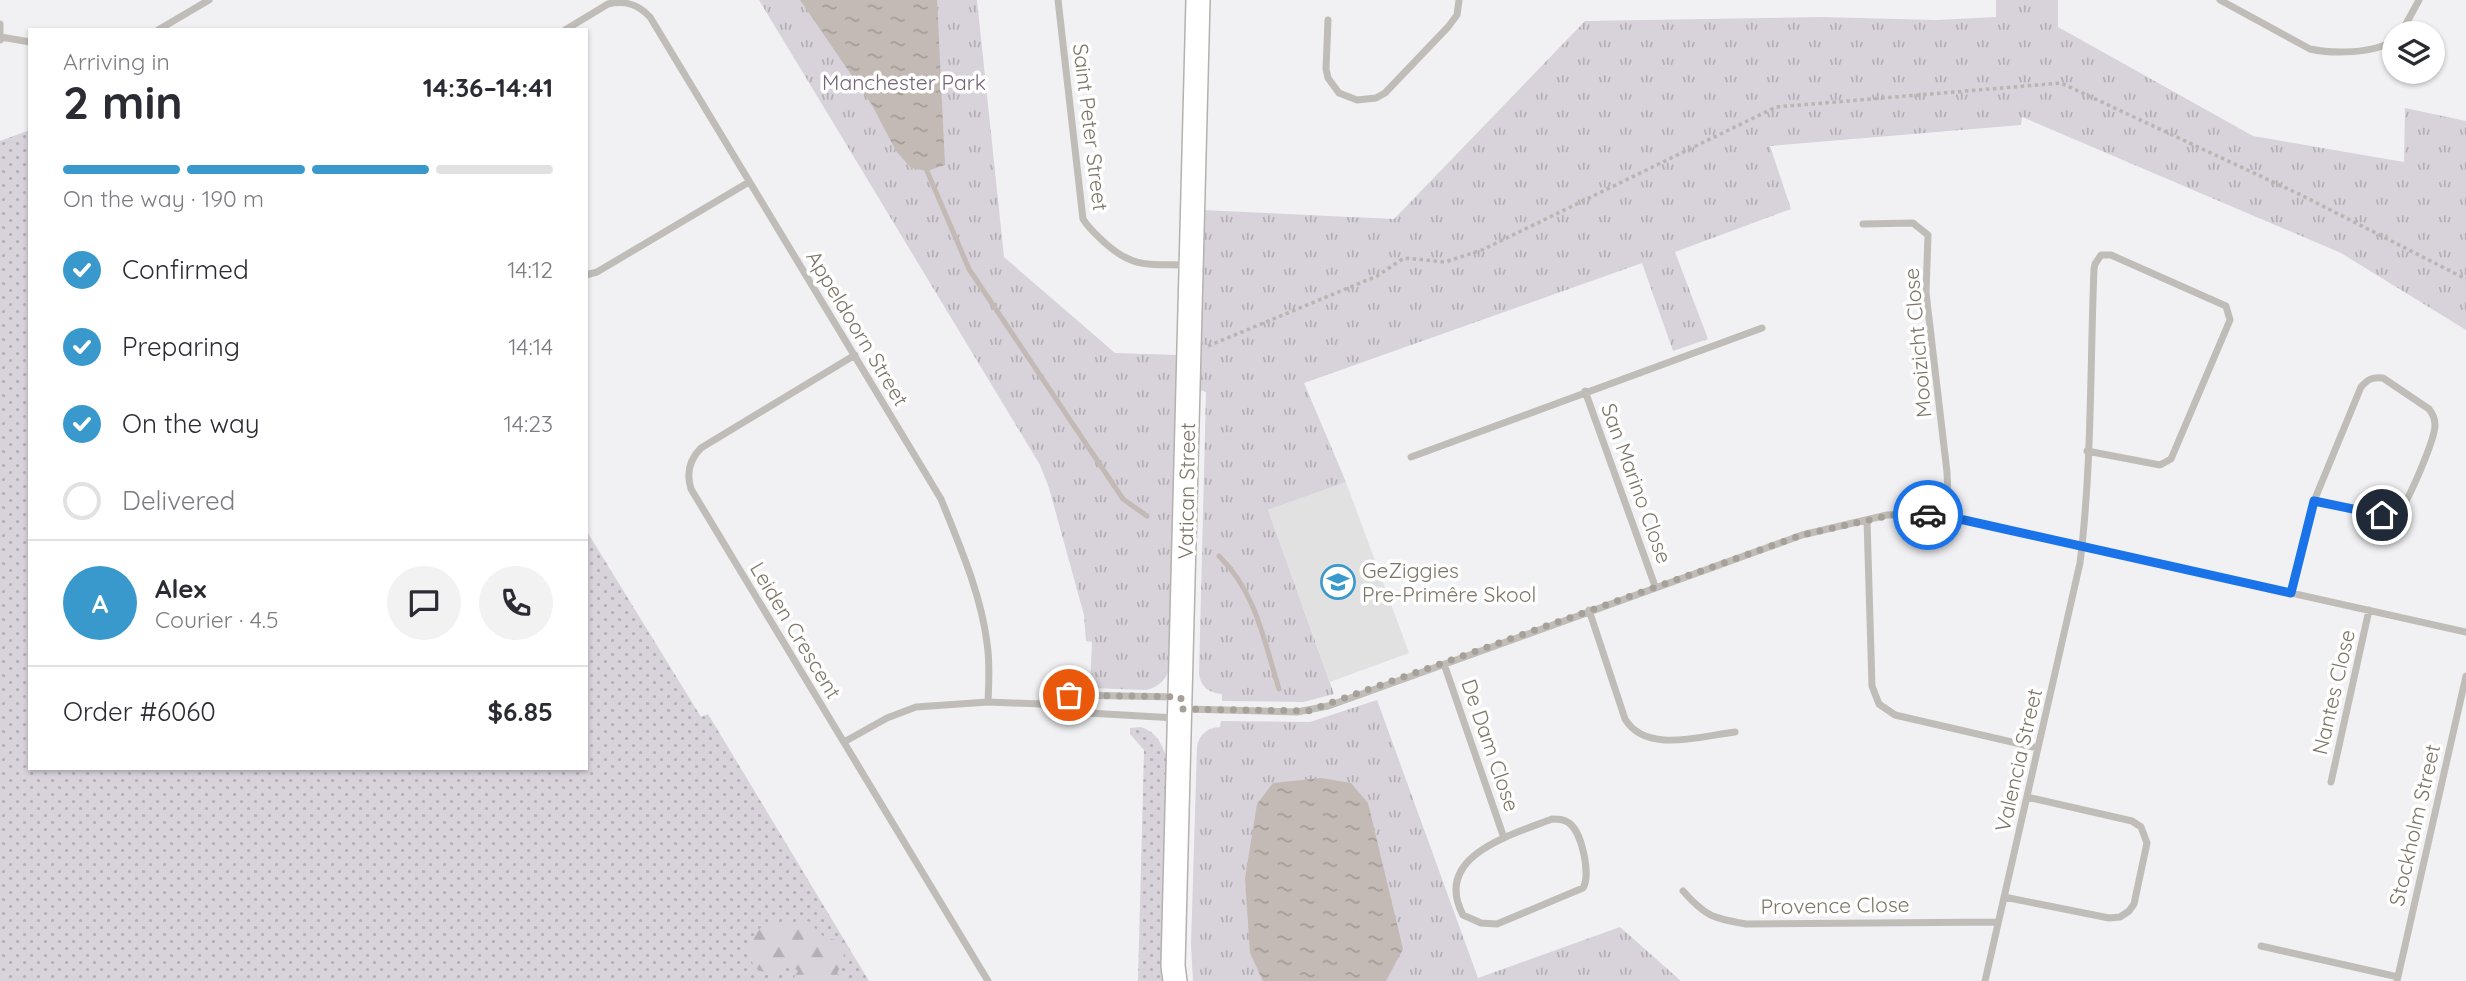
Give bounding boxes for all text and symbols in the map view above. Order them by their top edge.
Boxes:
map controls [2382,21,2445,84]
button: layers [2382,21,2445,84]
street label: Saint Peter Street [1068,42,1114,212]
text: Arriving in [63,47,170,76]
park label: Manchester Park [822,69,986,95]
text: 14:36–14:41 [423,71,553,104]
text: 2 min [63,73,183,131]
text: On the way · 190 m [63,184,264,213]
street label: Appeldoorn Street [801,245,915,411]
icon: check [63,251,101,289]
text: Confirmed [122,253,249,286]
text: 14:12 [507,255,553,284]
street label: Mooizicht Close [1898,267,1936,419]
icon: check [63,328,101,366]
text: Preparing [122,330,240,363]
text: 14:14 [508,332,553,361]
street label: San Marino Close [1596,399,1678,567]
icon: check [63,405,101,443]
text: On the way [122,407,260,440]
text: 14:23 [504,409,553,438]
street label: Vatican Street [1172,422,1200,560]
courier [1893,480,1963,550]
text: Delivered [122,484,235,517]
pin [2352,485,2412,545]
icon: car [1909,496,1947,534]
icon: home [2363,496,2401,534]
street label: Leiden Crescent [745,557,847,703]
place label: GeZiggies Pre-Primêre Skool [1362,557,1536,607]
school or university icon: GeZiggies Pre-Primêre Skool [1319,563,1357,601]
button: chat [387,566,461,640]
button: phone [479,566,553,640]
text: Alex [155,572,206,605]
text: A [92,587,108,620]
text: Courier · 4.5 [155,605,279,634]
street label: Nantes Close [2306,627,2360,757]
pin [1039,665,1099,725]
street label: De Dam Close [1456,675,1526,815]
icon: bag [1050,676,1088,714]
street label: Valencia Street [1989,686,2047,834]
text: Order #6060 [63,695,216,728]
text: $6.85 [487,695,553,728]
street label: Stockholm Street [2383,742,2445,908]
street label: Provence Close [1760,891,1910,919]

